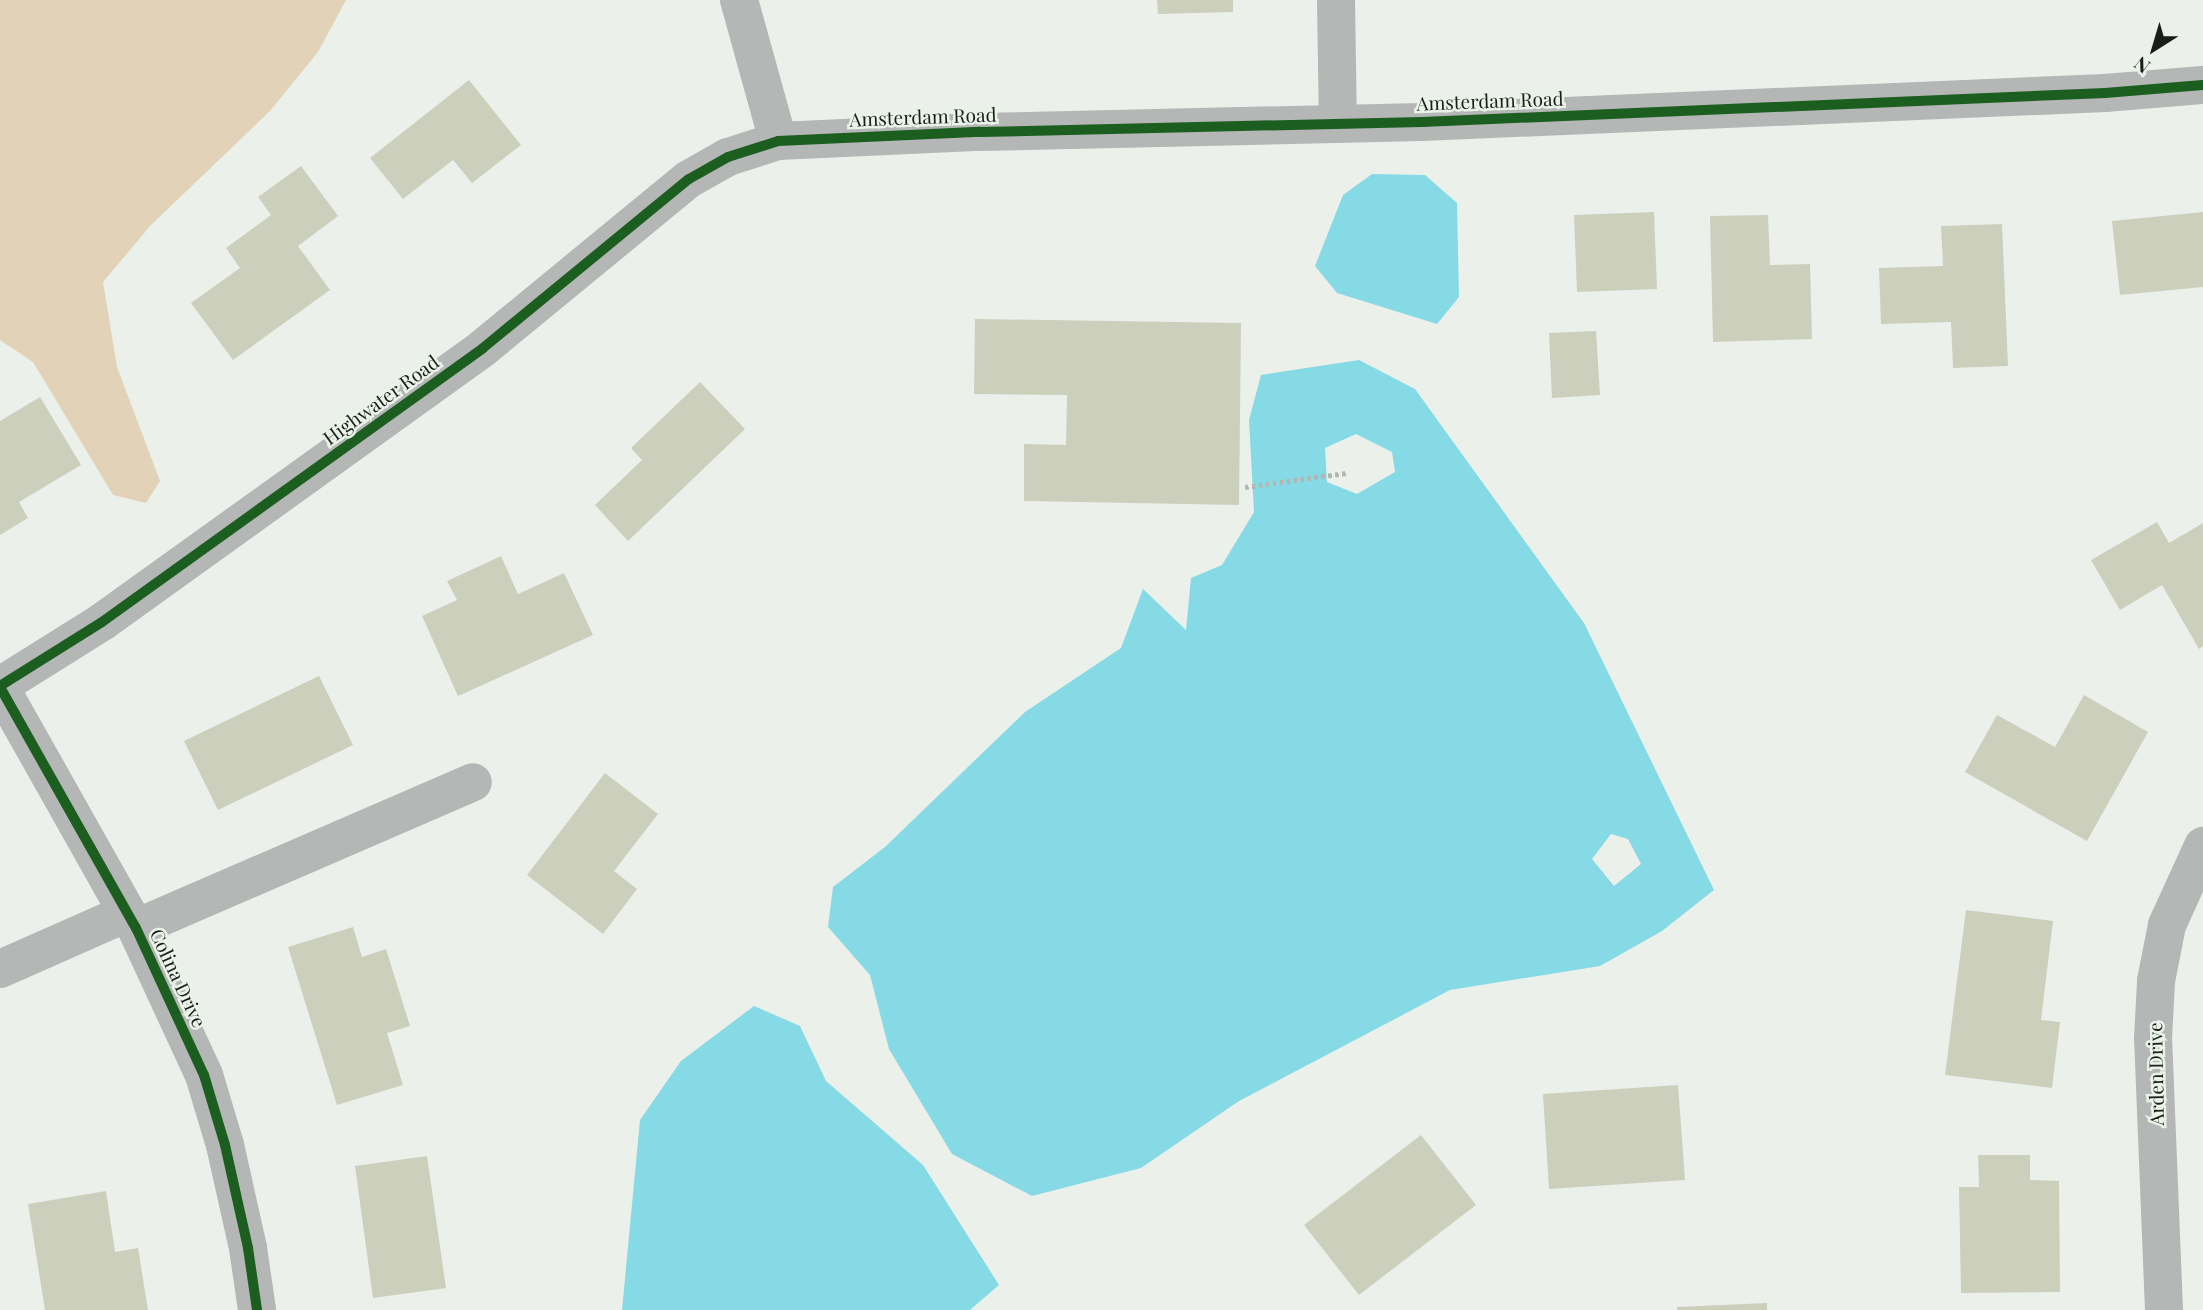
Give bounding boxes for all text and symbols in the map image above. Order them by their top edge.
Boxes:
north arrow [2119,14,2189,84]
text: N [2128,51,2155,80]
street label: Amsterdam Road [1416,87,1564,115]
street label: Amsterdam Road [849,103,997,131]
street label: Highwater Road [319,350,443,450]
street label: Colina Drive [145,925,211,1031]
street label: Arden Drive [2144,1022,2168,1126]

